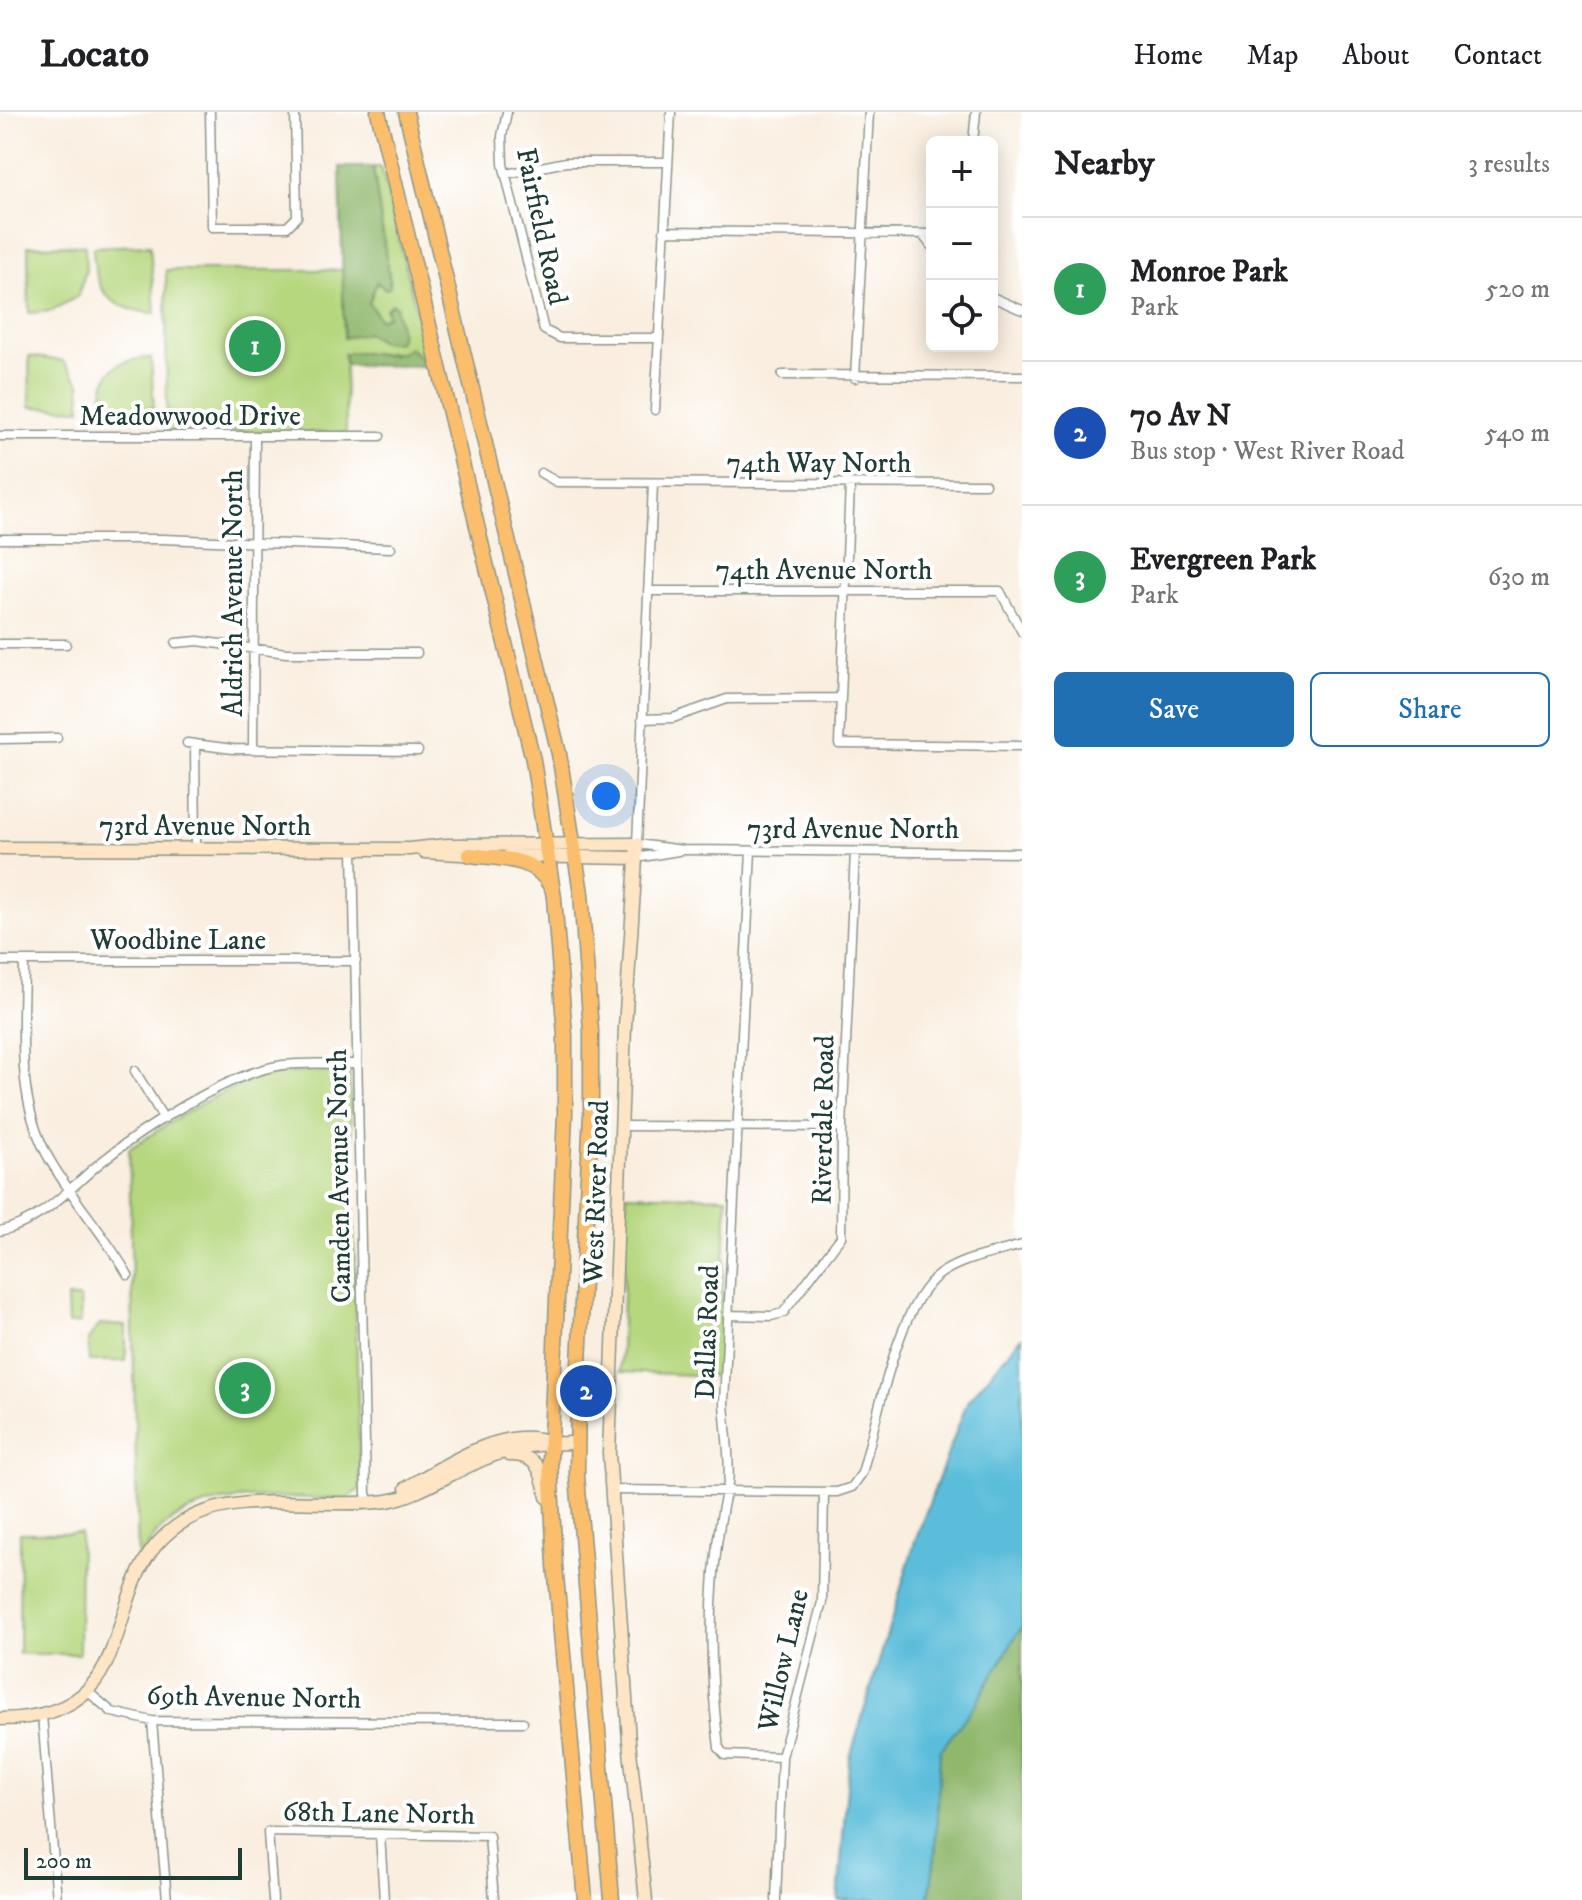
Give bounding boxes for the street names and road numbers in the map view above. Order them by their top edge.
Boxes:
street label: Fairfield Road [508,145,575,308]
street label: Meadowwood Drive [79,399,301,434]
street label: 74th Way North [726,446,912,481]
street label: Aldrich Avenue North [216,469,251,717]
street label: 74th Avenue North [716,553,933,588]
street label: 73rd Avenue North [99,809,311,844]
street label: 73rd Avenue North [747,812,959,847]
street label: Woodbine Lane [89,923,266,958]
street label: Riverdale Road [805,1035,842,1205]
street label: Camden Avenue North [320,1048,359,1303]
street label: West River Road [576,1099,617,1286]
street label: Dallas Road [688,1264,727,1400]
street label: Willow Lane [750,1586,817,1736]
street label: 69th Avenue North [146,1678,362,1717]
street label: 68th Lane North [282,1794,476,1833]

